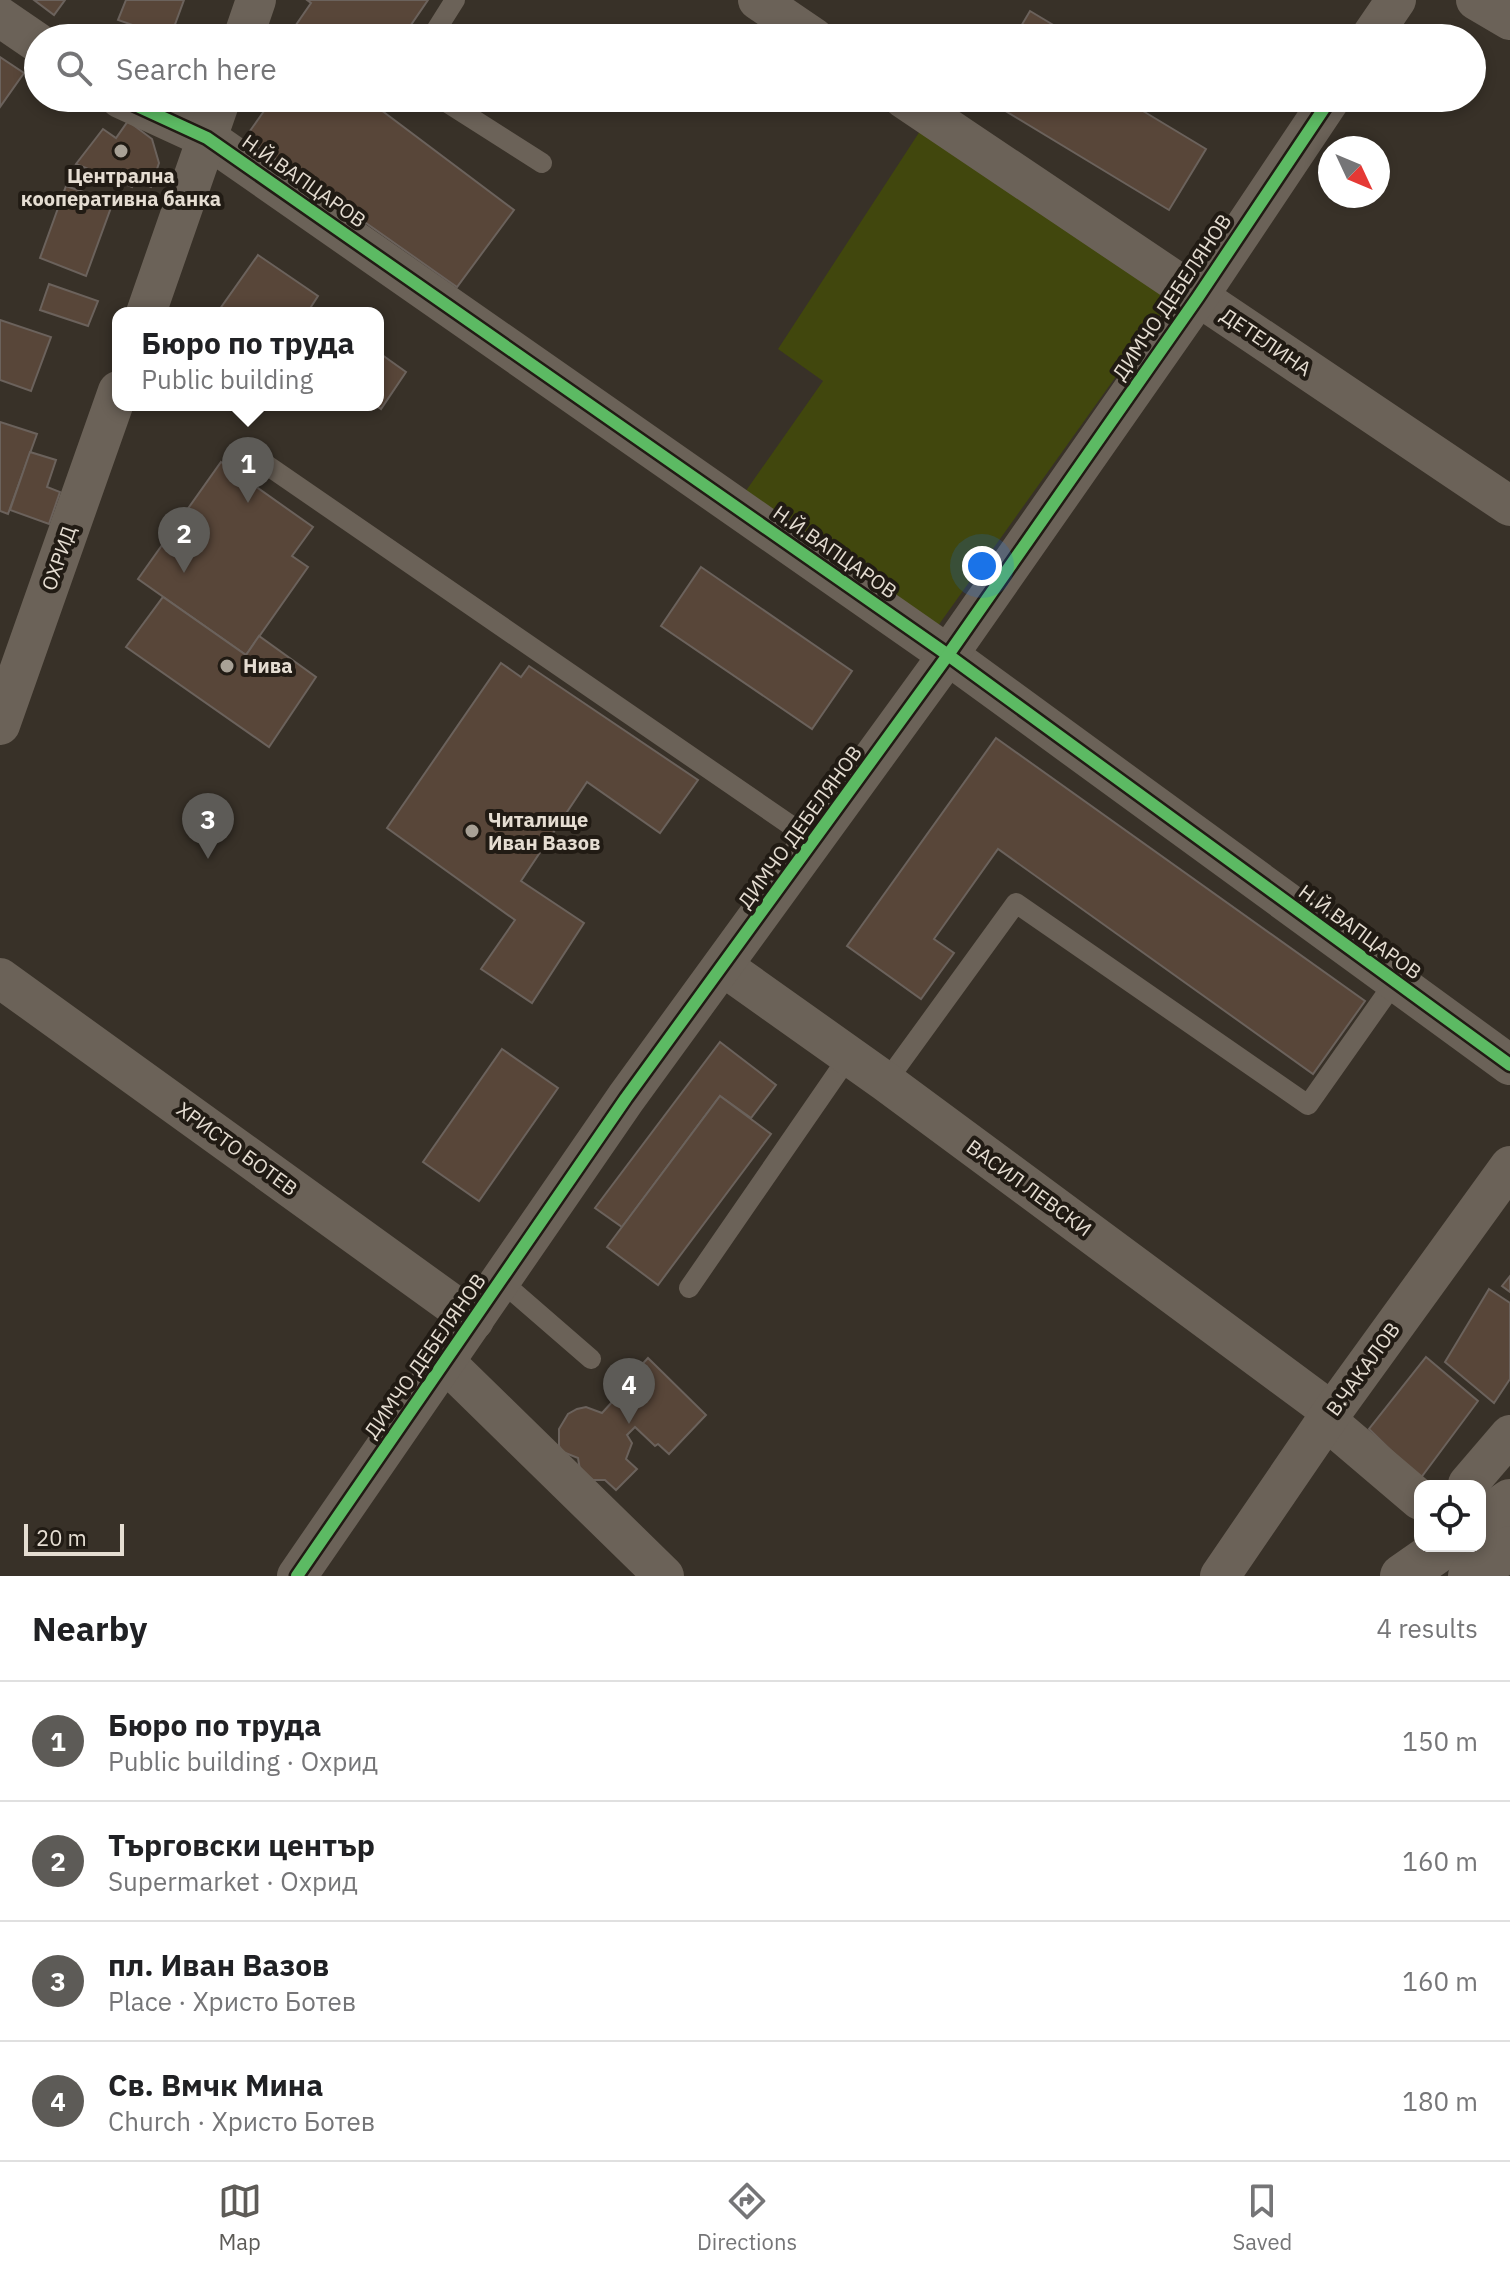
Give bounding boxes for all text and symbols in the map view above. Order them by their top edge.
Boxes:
search box [24,24,1486,112]
icon: search [52,46,96,90]
text: Search here [116,49,277,88]
street label: Н.Й.ВАПЦАРОВ [237,128,372,233]
north arrow [1318,136,1390,208]
marker: Централна кооперативна банка [112,142,130,160]
place label: Централна кооперативна банка [21,162,221,212]
street label: ДИМЧО ДЕБЕЛЯНОВ [1106,208,1237,385]
street label: ДЕТЕЛИНА [1216,301,1317,382]
popup [112,307,384,411]
text: Бюро по труда [141,323,355,362]
text: Public building [141,362,313,396]
pin: 1 [222,437,274,503]
street label: Н.Й.ВАПЦАРОВ [768,499,903,604]
pin: 2 [158,507,210,573]
street label: ОХРИД [35,522,82,594]
your location [962,546,1002,586]
place label: Нива [243,652,293,679]
marker: Нива [218,657,236,675]
street label: ДИМЧО ДЕБЕЛЯНОВ [731,740,868,914]
pin: 3 [182,793,234,859]
place label: Читалище Иван Вазов [488,806,600,856]
marker: Читалище Иван Вазов [463,822,481,840]
street label: Н.Й.ВАПЦАРОВ [1294,878,1427,985]
street label: ХРИСТО БОТЕВ [171,1096,303,1202]
street label: ВАСИЛ ЛЕВСКИ [961,1133,1097,1242]
street label: ДИМЧО ДЕБЕЛЯНОВ [358,1268,492,1443]
street label: В.ЧАКАЛОВ [1319,1316,1406,1421]
pin: 4 [603,1358,655,1424]
map controls [1414,1480,1486,1552]
button: locate [1414,1480,1486,1552]
scale bar [24,1520,124,1556]
text: 20 m [36,1523,87,1552]
text: Nearby [32,1606,147,1650]
text: 4 results [1376,1611,1478,1645]
text: Бюро по труда [108,1705,321,1744]
text: 1 [50,1724,66,1758]
text: 150 m [1402,1724,1478,1758]
text: Public building · Охрид [108,1744,378,1778]
text: Търговски център [108,1825,375,1864]
text: 2 [50,1844,66,1878]
text: 160 m [1402,1844,1478,1878]
text: Supermarket · Охрид [108,1864,358,1898]
text: пл. Иван Вазов [108,1945,329,1984]
text: 3 [50,1964,66,1998]
text: 160 m [1402,1964,1478,1998]
text: Place · Христо Ботев [108,1984,356,2018]
text: Св. Вмчк Мина [108,2065,323,2104]
text: 4 [50,2084,66,2118]
text: 180 m [1402,2084,1478,2118]
text: Church · Христо Ботев [108,2104,375,2138]
tab: Map [218,2179,262,2256]
tab: Directions [697,2179,797,2256]
tab: Saved [1232,2179,1292,2256]

